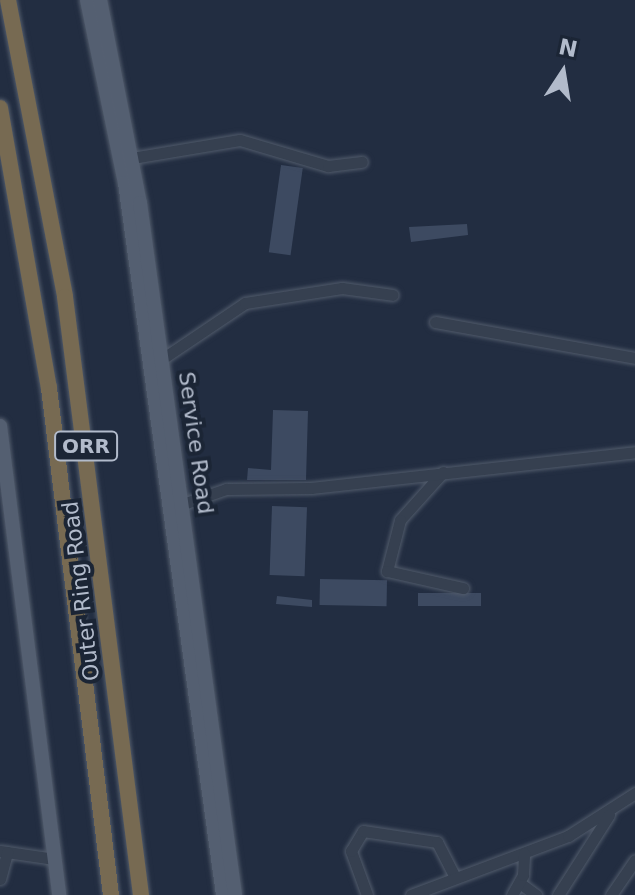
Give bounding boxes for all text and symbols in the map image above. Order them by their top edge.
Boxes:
north arrow [523,32,603,112]
text: N [556,34,580,62]
street label: Service Road [173,370,219,516]
road number: ORR [54,430,118,462]
street label: Outer Ring Road [57,500,105,682]

